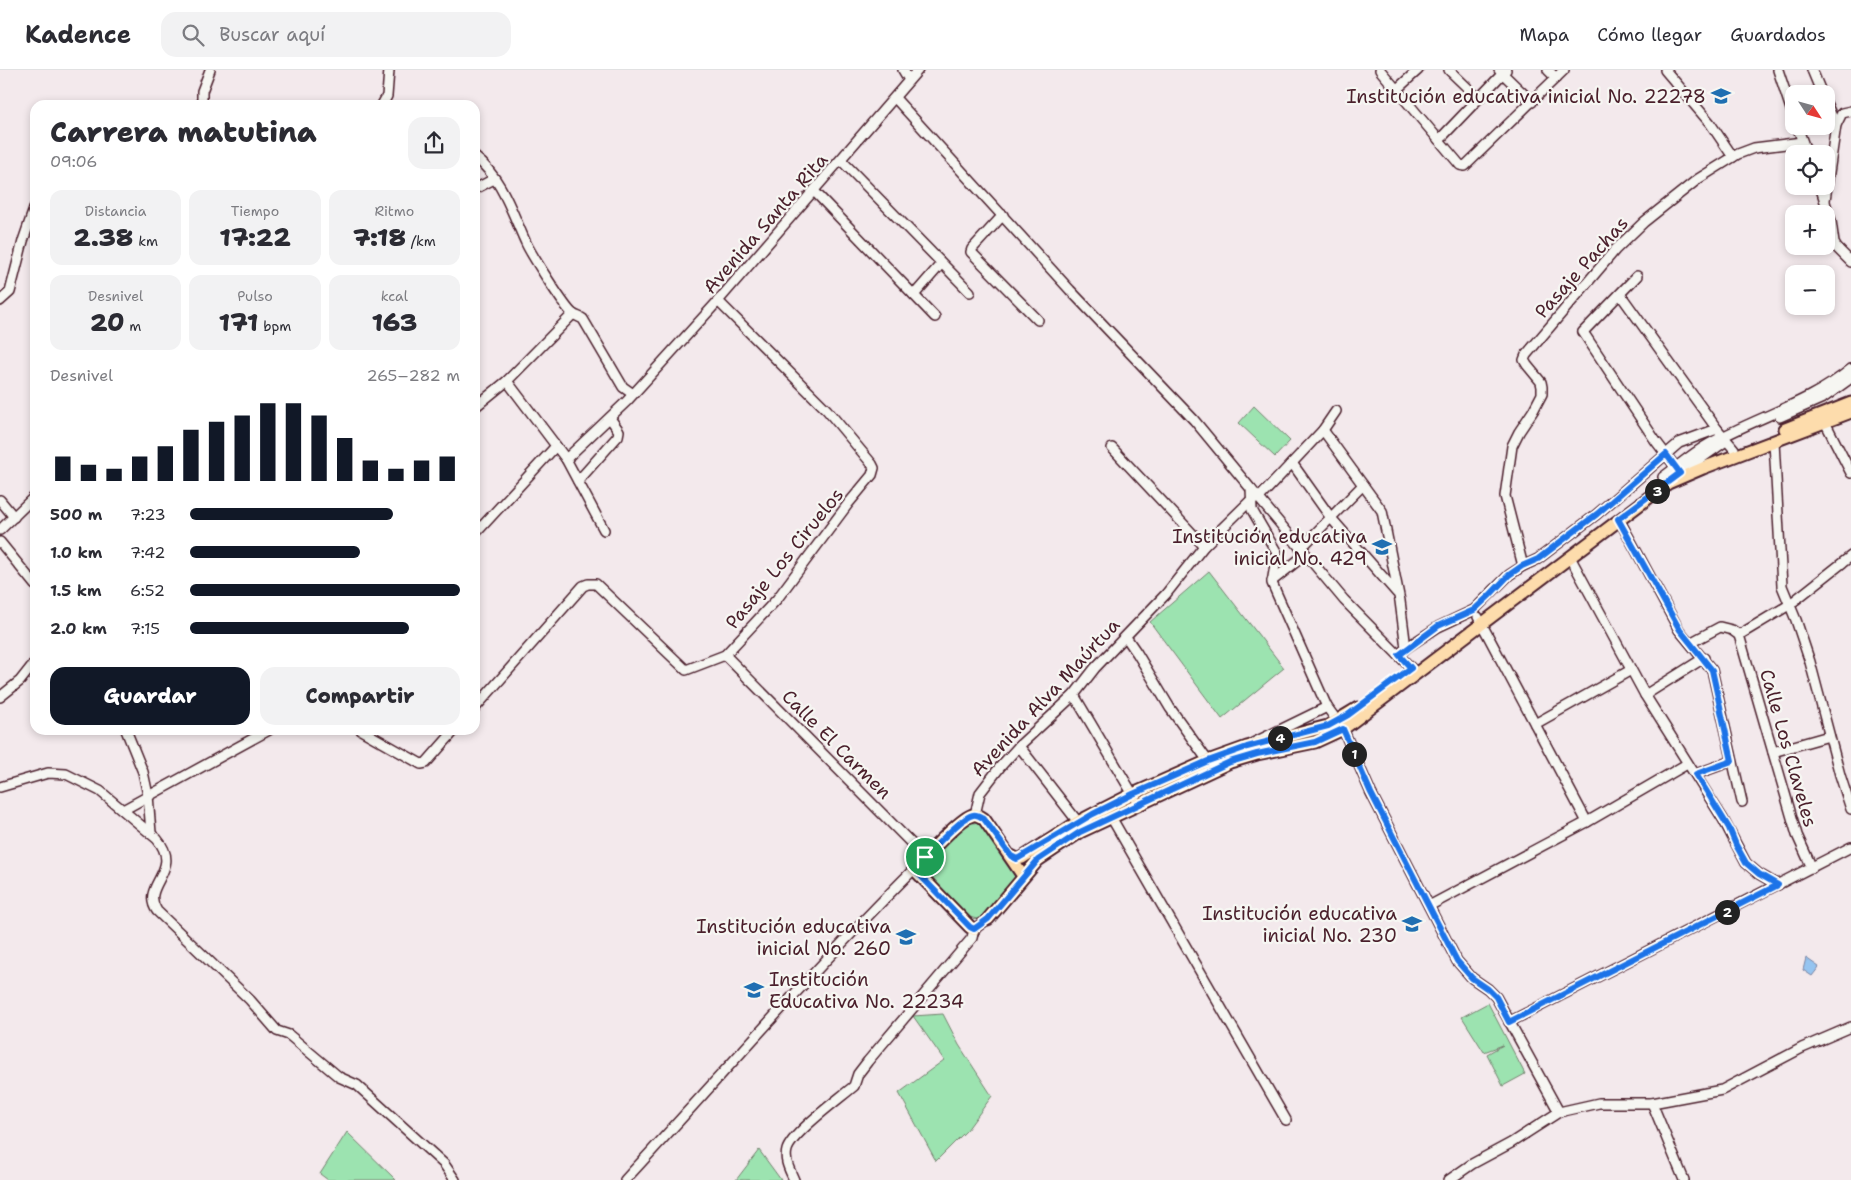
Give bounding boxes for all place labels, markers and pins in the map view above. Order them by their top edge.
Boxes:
place label: Institución educativa inicial No. 22278 [1346,84,1706,109]
school or university icon: Institución educativa inicial No. 22278 [1710,85,1732,107]
pin: 3 [1644,478,1670,504]
place label: Institución educativa inicial No. 429 [1172,524,1367,571]
school or university icon: Institución educativa inicial No. 429 [1371,536,1393,558]
pin: 4 [1268,726,1292,750]
pin: 1 [1342,742,1366,766]
pin [904,836,946,878]
pin: 2 [1714,900,1740,924]
place label: Institución educativa inicial No. 230 [1202,901,1397,948]
school or university icon: Institución educativa inicial No. 230 [1401,913,1423,935]
place label: Institución educativa inicial No. 260 [696,914,891,961]
school or university icon: Institución educativa inicial No. 260 [895,926,917,948]
place label: Institución Educativa No. 22234 [769,967,964,1014]
school or university icon: Institución Educativa No. 22234 [743,979,765,1001]

